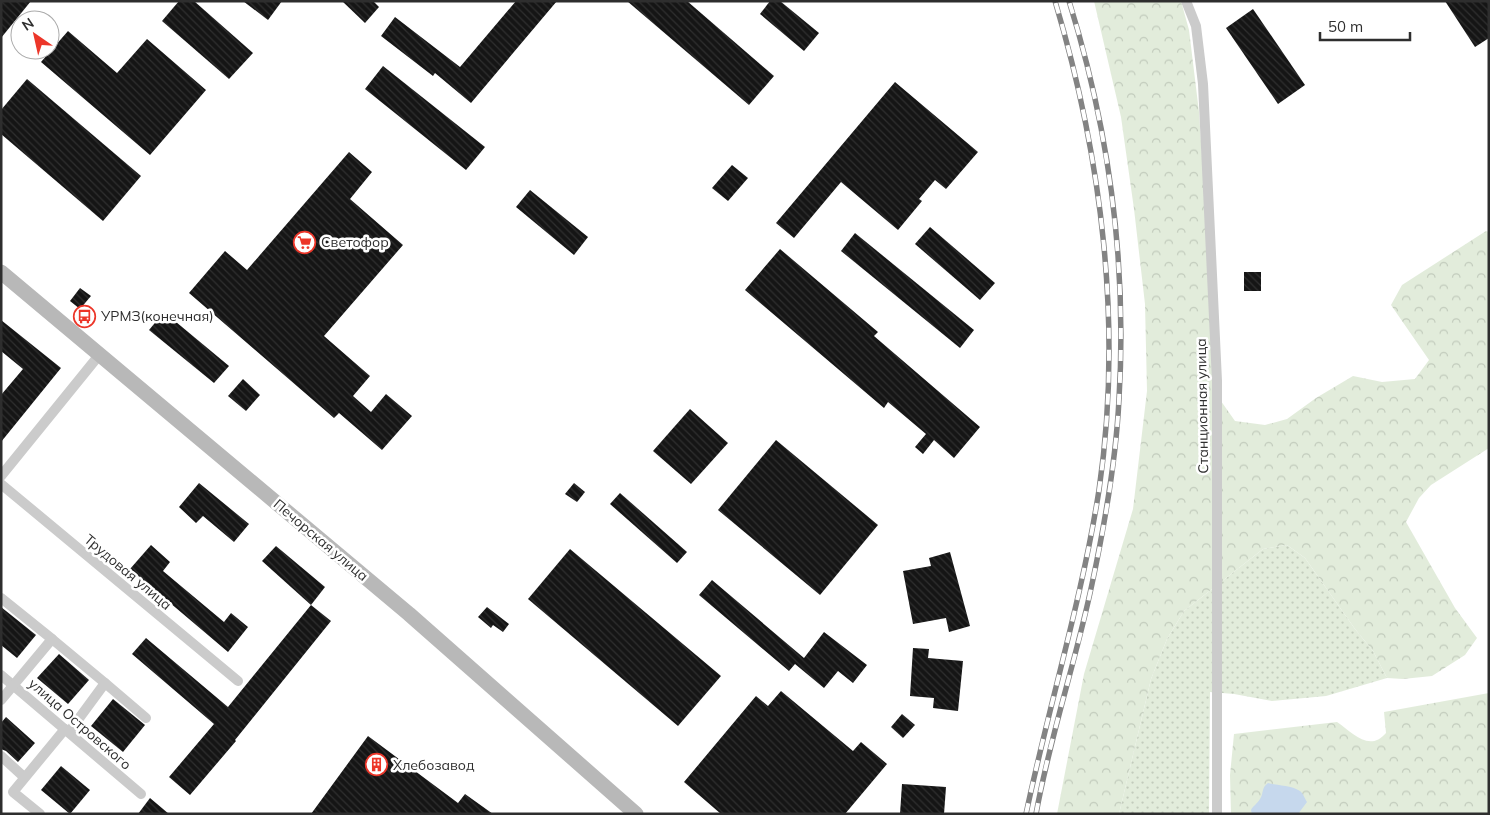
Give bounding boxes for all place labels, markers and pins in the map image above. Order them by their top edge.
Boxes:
supermarket icon: Светофор [293,230,317,254]
place label: Светофор [321,233,389,251]
bus stop icon: УРМЗ(конечная) [73,304,97,328]
place label: УРМЗ(конечная) [100,307,214,325]
building icon: Хлебозавод [365,753,389,777]
place label: Хлебозавод [393,756,475,774]

